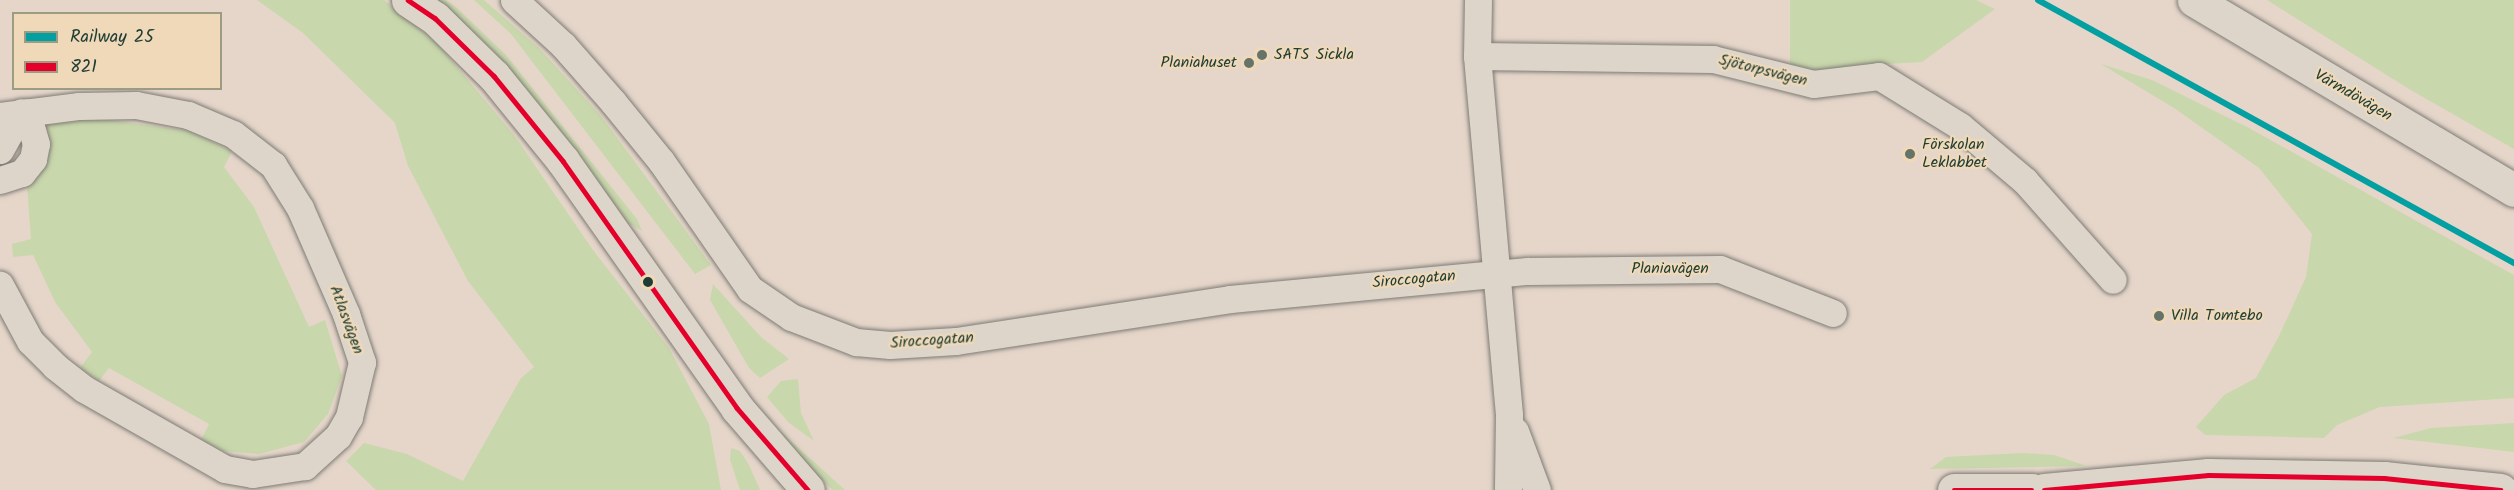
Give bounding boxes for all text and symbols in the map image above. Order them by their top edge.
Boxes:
legend [12,12,222,90]
text: Railway 25 [70,23,154,52]
place label: SATS Sickla [1274,45,1354,65]
marker: SATS Sickla [1255,48,1269,62]
street label: Sjötorpsvägen [1717,51,1809,91]
text: 821 [70,53,97,82]
place label: Planiahuset [1161,53,1237,73]
marker: Planiahuset [1242,56,1256,70]
street label: Värmdövägen [2311,66,2395,126]
place label: Förskolan Leklabbet [1922,135,1987,173]
marker: Förskolan Leklabbet [1903,147,1917,161]
street label: Planiavägen [1631,259,1709,279]
street label: Siroccogatan [1371,267,1457,293]
unlabelled marker [642,276,654,288]
street label: Atlasvägen [325,283,367,357]
place label: Villa Tomtebo [2171,306,2263,326]
marker: Villa Tomtebo [2152,309,2166,323]
street label: Siroccogatan [890,329,974,353]

